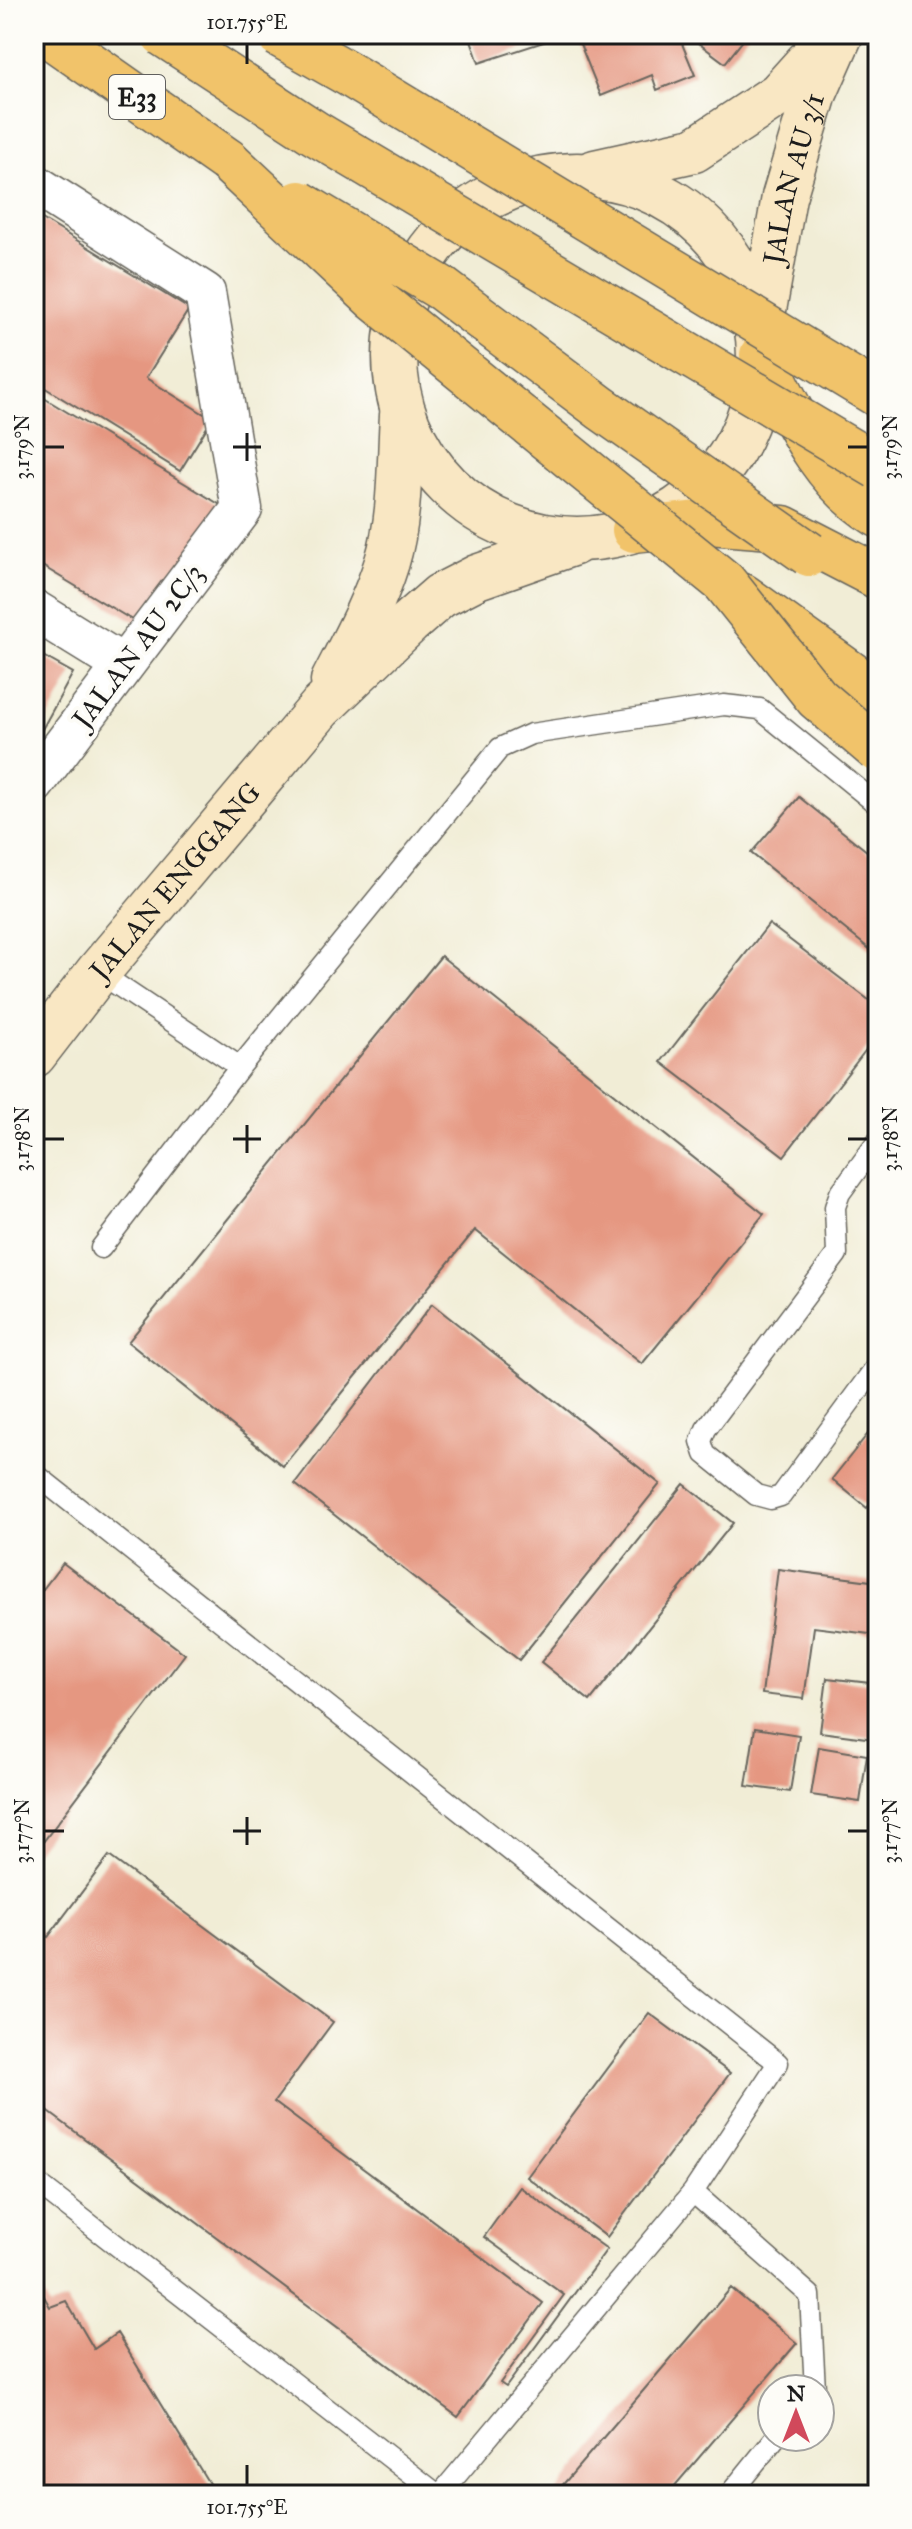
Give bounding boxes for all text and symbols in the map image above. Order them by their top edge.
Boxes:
text: 101.755°E [207,10,287,34]
road number: E33 [109,75,165,119]
street label: JALAN AU 3/1 [754,89,832,270]
text: 3.179°N [10,414,34,480]
text: 3.179°N [878,414,902,480]
street label: JALAN AU 2C/3 [63,557,211,738]
street label: JALAN ENGGANG [80,775,268,989]
text: 3.178°N [10,1106,34,1172]
text: 3.178°N [878,1106,902,1172]
text: 3.177°N [10,1798,34,1864]
text: 3.177°N [878,1798,902,1864]
north arrow [756,2373,836,2453]
text: N [787,2380,806,2407]
text: 101.755°E [207,2495,287,2519]

